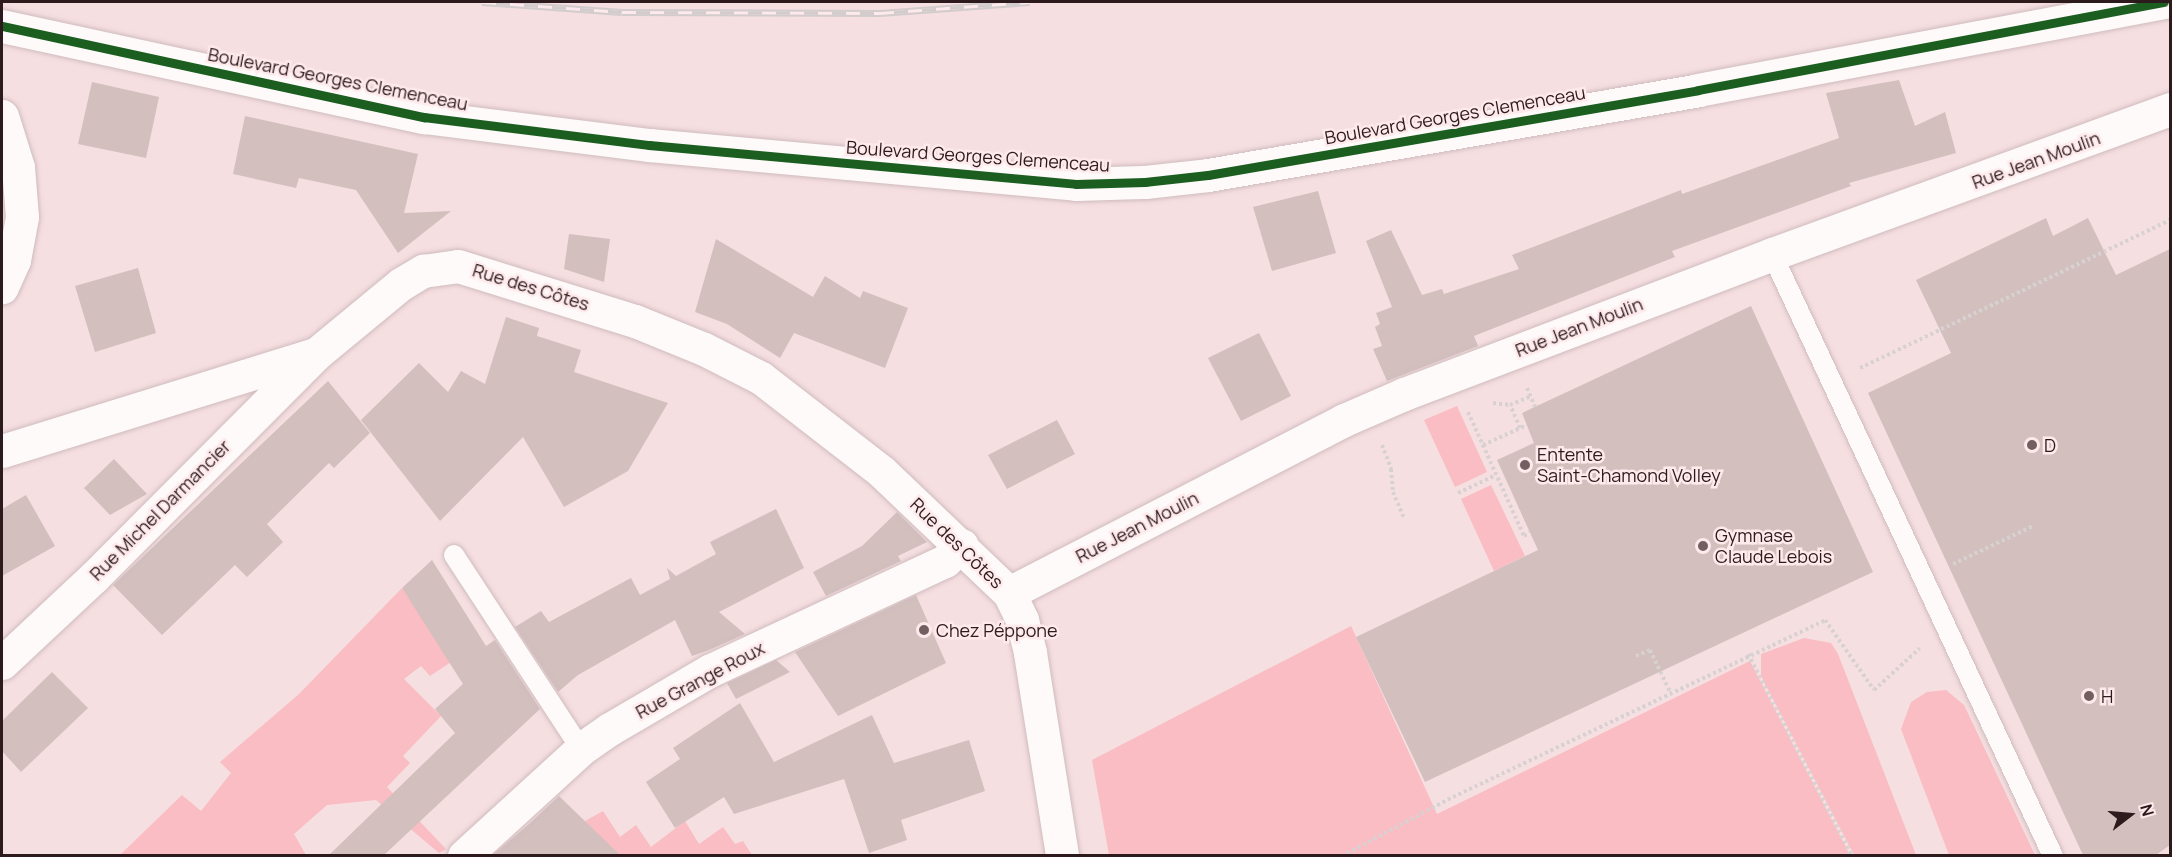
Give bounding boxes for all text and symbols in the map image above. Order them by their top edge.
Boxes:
street label: Boulevard Georges Clemenceau [206,43,470,115]
street label: Boulevard Georges Clemenceau [1323,81,1587,149]
street label: Rue Jean Moulin [1969,127,2103,193]
street label: Boulevard Georges Clemenceau [845,136,1111,176]
street label: Rue des Côtes [470,259,592,315]
street label: Rue Jean Moulin [1512,293,1646,361]
place label: D [2044,434,2056,456]
street label: Rue Michel Darmancier [85,435,235,585]
marker: D [2025,438,2039,452]
place label: Entente Saint-Chamond Volley [1537,444,1721,486]
marker: Entente Saint-Chamond Volley [1518,458,1532,472]
street label: Rue Jean Moulin [1072,487,1202,567]
street label: Rue des Côtes [906,493,1008,593]
place label: Gymnase Claude Lebois [1715,525,1832,568]
marker: Gymnase Claude Lebois [1696,539,1710,553]
place label: Chez Péppone [936,619,1057,641]
marker: Chez Péppone [917,623,931,637]
street label: Rue Grange Roux [632,637,768,723]
place label: H [2101,685,2113,707]
marker: H [2082,689,2096,703]
north arrow [2100,785,2160,845]
text: N [2135,801,2159,819]

